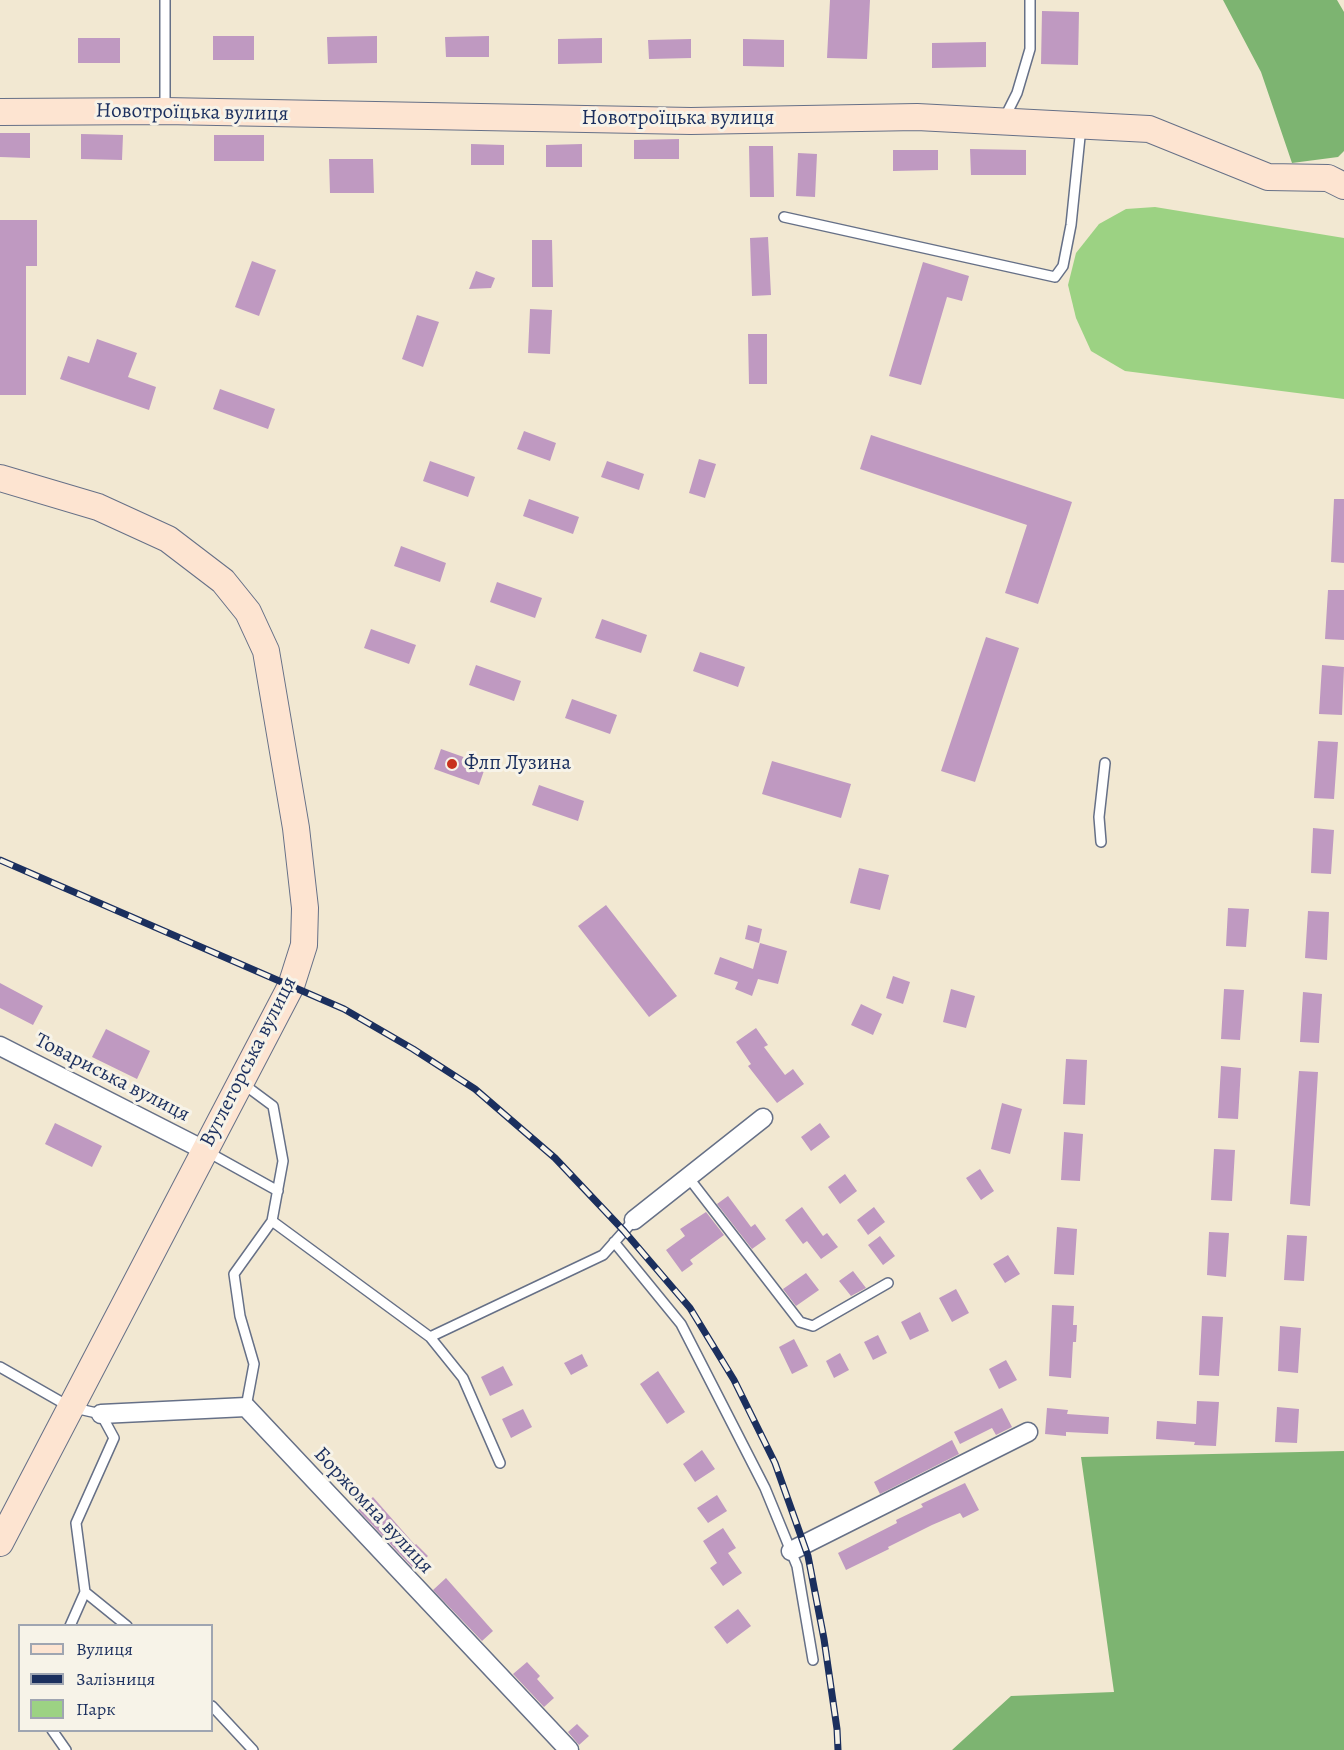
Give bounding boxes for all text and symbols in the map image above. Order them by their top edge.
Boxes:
street label: Новотроїцька вулиця [95,99,289,127]
street label: Новотроїцька вулиця [582,106,774,132]
place label: Флп Лузина [464,751,571,777]
marker: Флп Лузина [445,757,459,771]
street label: Вуглегорська вулиця [195,973,303,1151]
street label: Товариська вулиця [30,1028,194,1128]
street label: Боржомна вулиця [308,1442,438,1580]
legend [18,1624,213,1732]
text: Вулиця [76,1637,133,1661]
text: Залізниця [76,1667,155,1691]
text: Парк [76,1697,116,1721]

